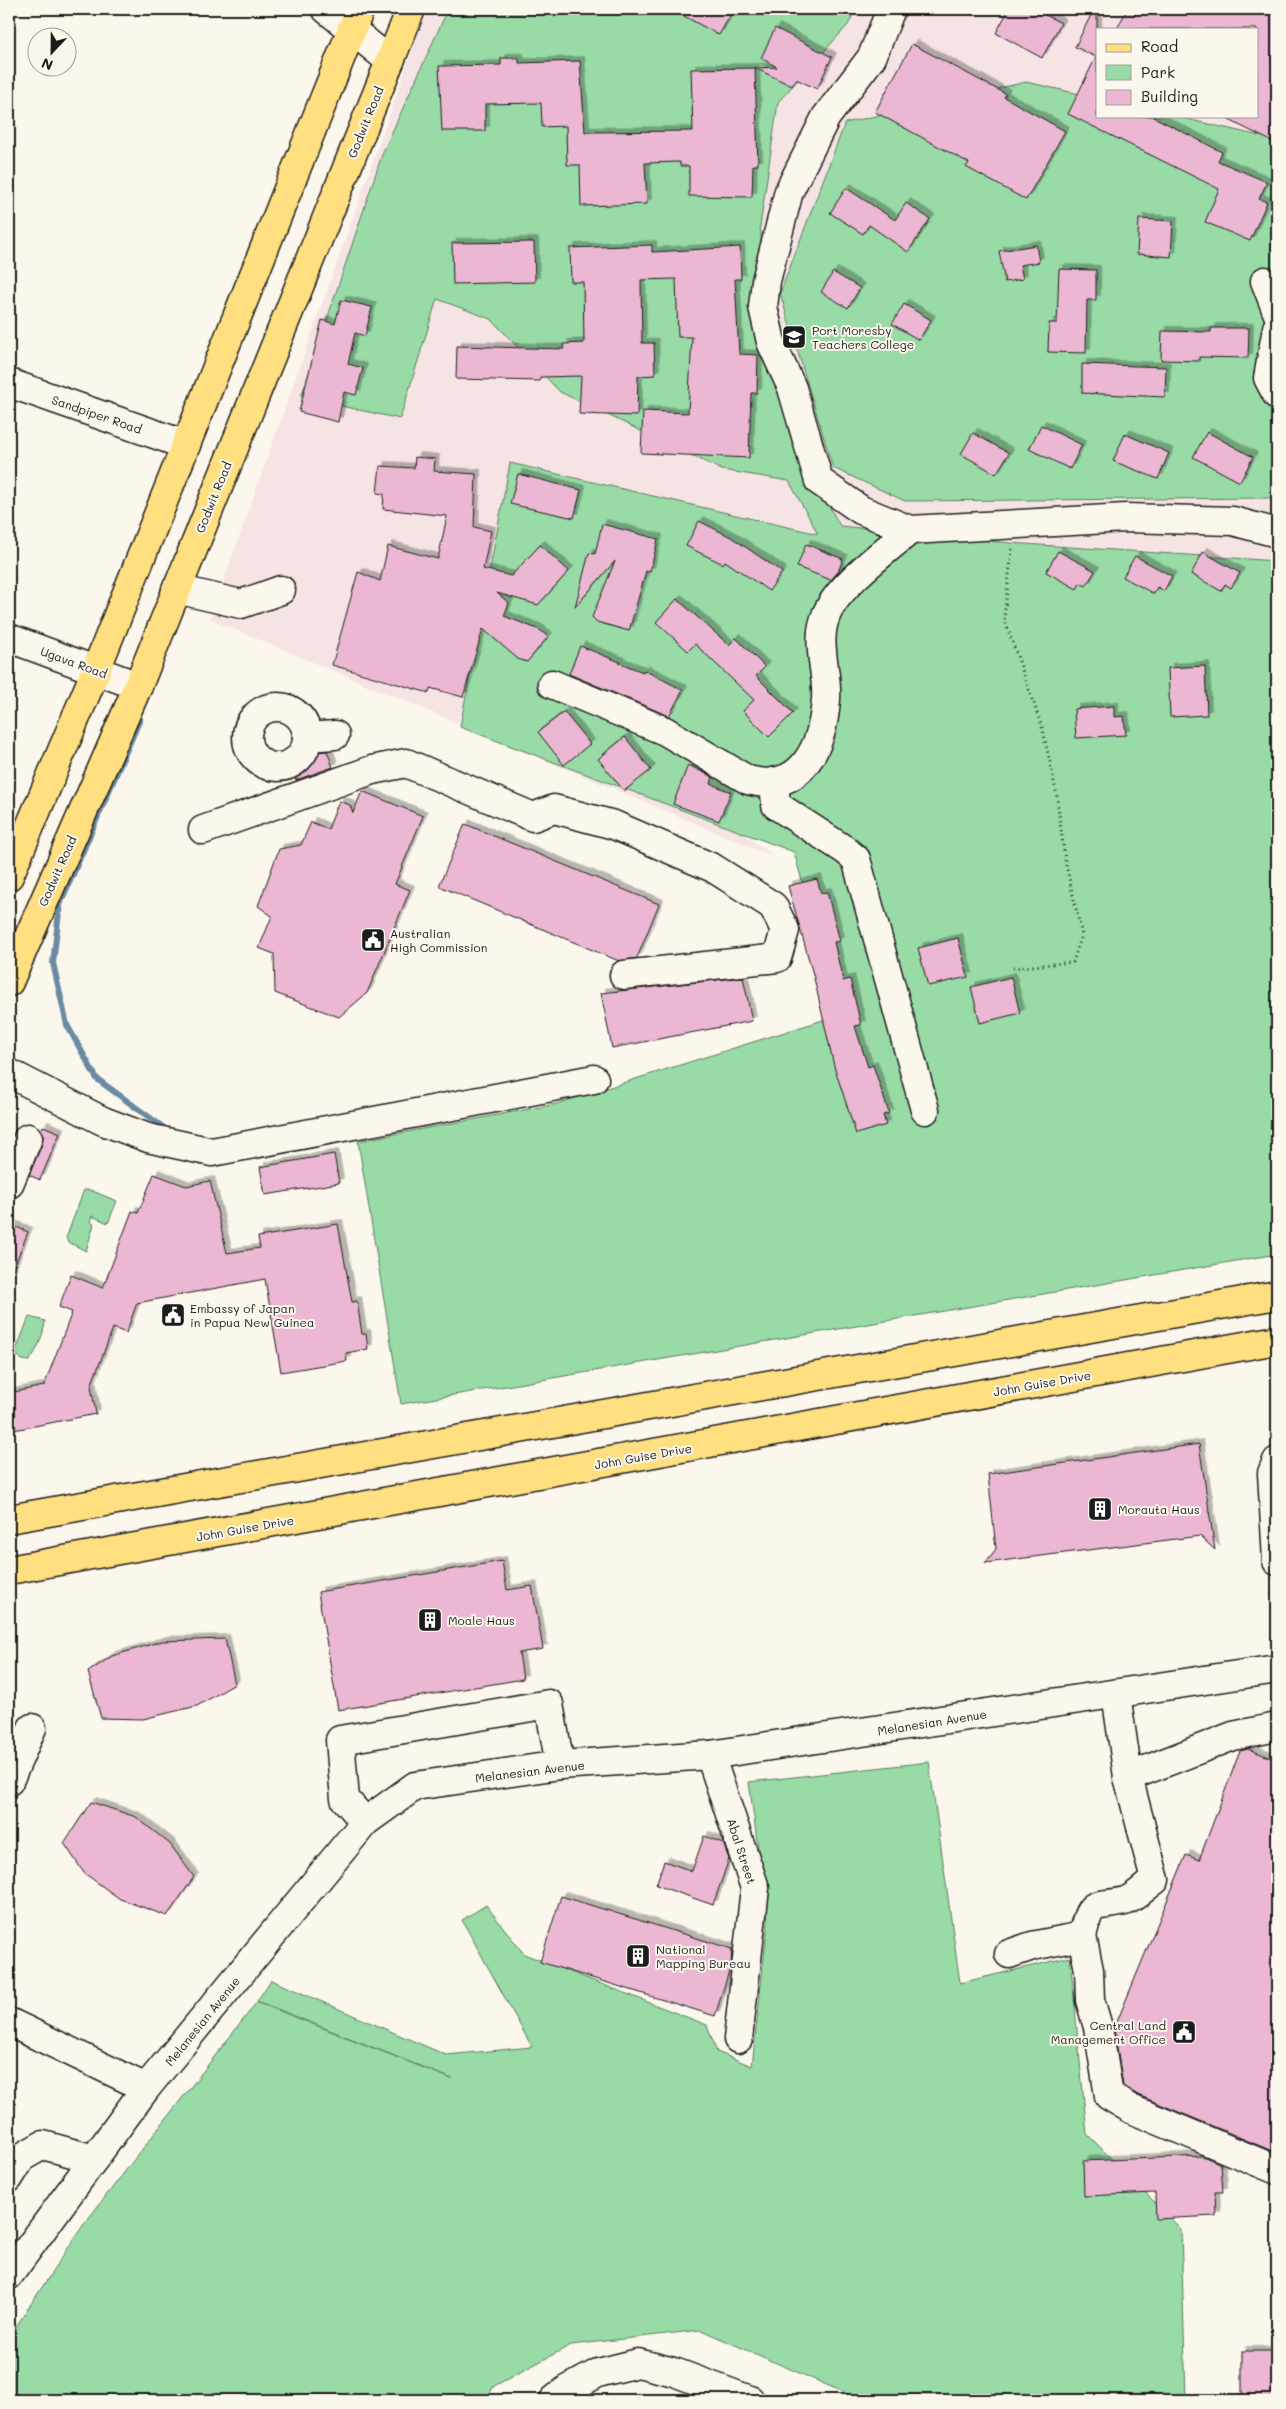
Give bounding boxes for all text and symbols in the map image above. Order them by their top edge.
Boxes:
north arrow [28,28,78,78]
legend [1096,28,1258,118]
text: Road [1141,36,1178,56]
text: N [38,54,55,75]
text: Park [1141,62,1175,82]
street label: Godwit Road [343,84,387,160]
text: Building [1141,86,1198,106]
place label: Port Moresby Teachers College [812,322,914,352]
school or university icon: Port Moresby Teachers College [781,324,807,350]
street label: Sandpiper Road [50,391,144,437]
street label: Godwit Road [191,459,235,535]
street label: Ugava Road [38,643,110,682]
street label: Godwit Road [34,833,80,909]
place label: Australian High Commission [390,925,487,955]
public building icon: Australian High Commission [360,927,386,953]
place label: Embassy of Japan in Papua New Guinea [190,1300,314,1330]
public building icon: Embassy of Japan in Papua New Guinea [160,1302,186,1328]
street label: John Guise Drive [992,1367,1092,1399]
street label: John Guise Drive [593,1440,693,1472]
building icon: Morauta Haus [1087,1496,1113,1522]
place label: Morauta Haus [1118,1501,1200,1517]
street label: John Guise Drive [195,1512,295,1544]
building icon: Moale Haus [417,1607,443,1633]
place label: Moale Haus [448,1612,515,1628]
street label: Melanesian Avenue [876,1705,988,1739]
street label: Melanesian Avenue [474,1756,586,1786]
street label: Abal Street [724,1816,760,1886]
place label: National Mapping Bureau [656,1941,750,1971]
building icon: National Mapping Bureau [625,1943,651,1969]
street label: Melanesian Avenue [161,1973,243,2069]
place label: Central Land Management Office [1051,2017,1166,2047]
public building icon: Central Land Management Office [1171,2019,1197,2045]

